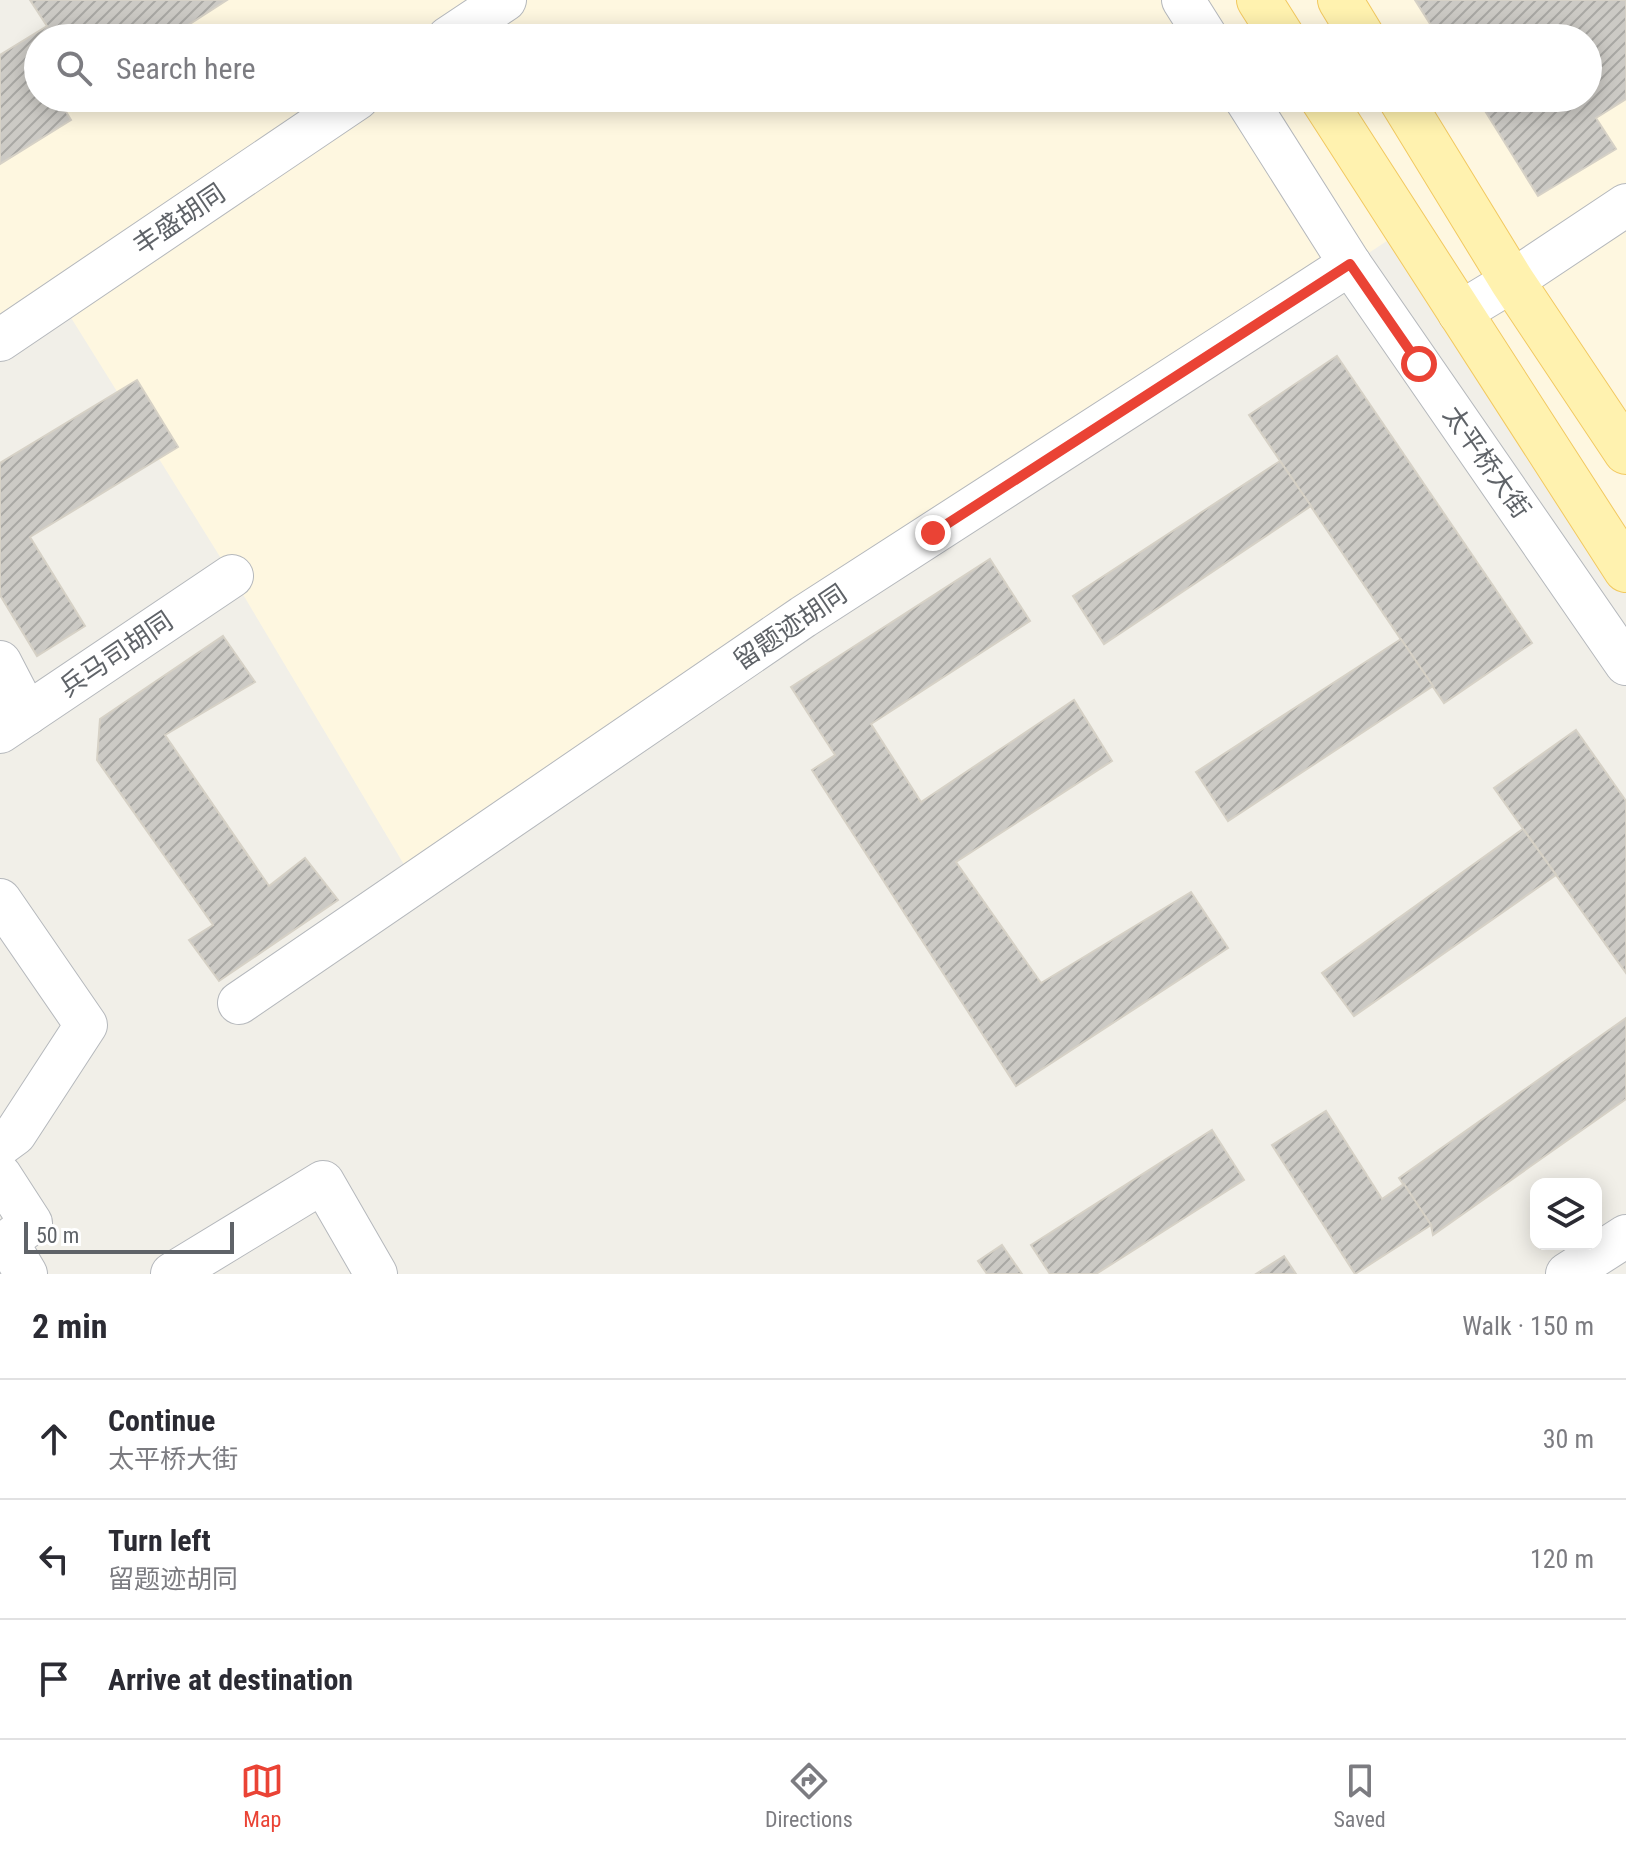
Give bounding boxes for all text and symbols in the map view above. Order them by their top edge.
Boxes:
search box [24,24,1602,112]
icon: search [52,46,96,90]
text: Search here [116,51,256,86]
street label: 丰盛胡同 [127,177,231,261]
route start [1401,346,1437,382]
street label: 太平桥大街 [1437,400,1537,524]
route end [915,515,951,551]
street label: 留题迹胡同 [728,578,852,676]
street label: 兵马司胡同 [54,605,178,703]
map controls [1530,1178,1602,1250]
button: layers [1530,1178,1602,1250]
scale bar [24,1218,234,1254]
text: 50 m [36,1223,79,1248]
text: 2 min [32,1306,108,1346]
text: Walk · 150 m [1462,1311,1594,1341]
text: Continue [108,1403,215,1438]
icon: ahead [32,1417,76,1461]
text: 30 m [1543,1424,1594,1454]
text: 太平桥大街 [108,1444,238,1474]
text: Turn left [108,1523,211,1558]
icon: left [32,1537,76,1581]
text: 120 m [1530,1544,1594,1574]
text: 留题迹胡同 [108,1564,238,1594]
icon: arrive [32,1657,76,1701]
text: Arrive at destination [108,1662,353,1697]
tab: Map [240,1759,284,1832]
tab: Directions [765,1759,853,1832]
tab: Saved [1333,1759,1386,1832]

